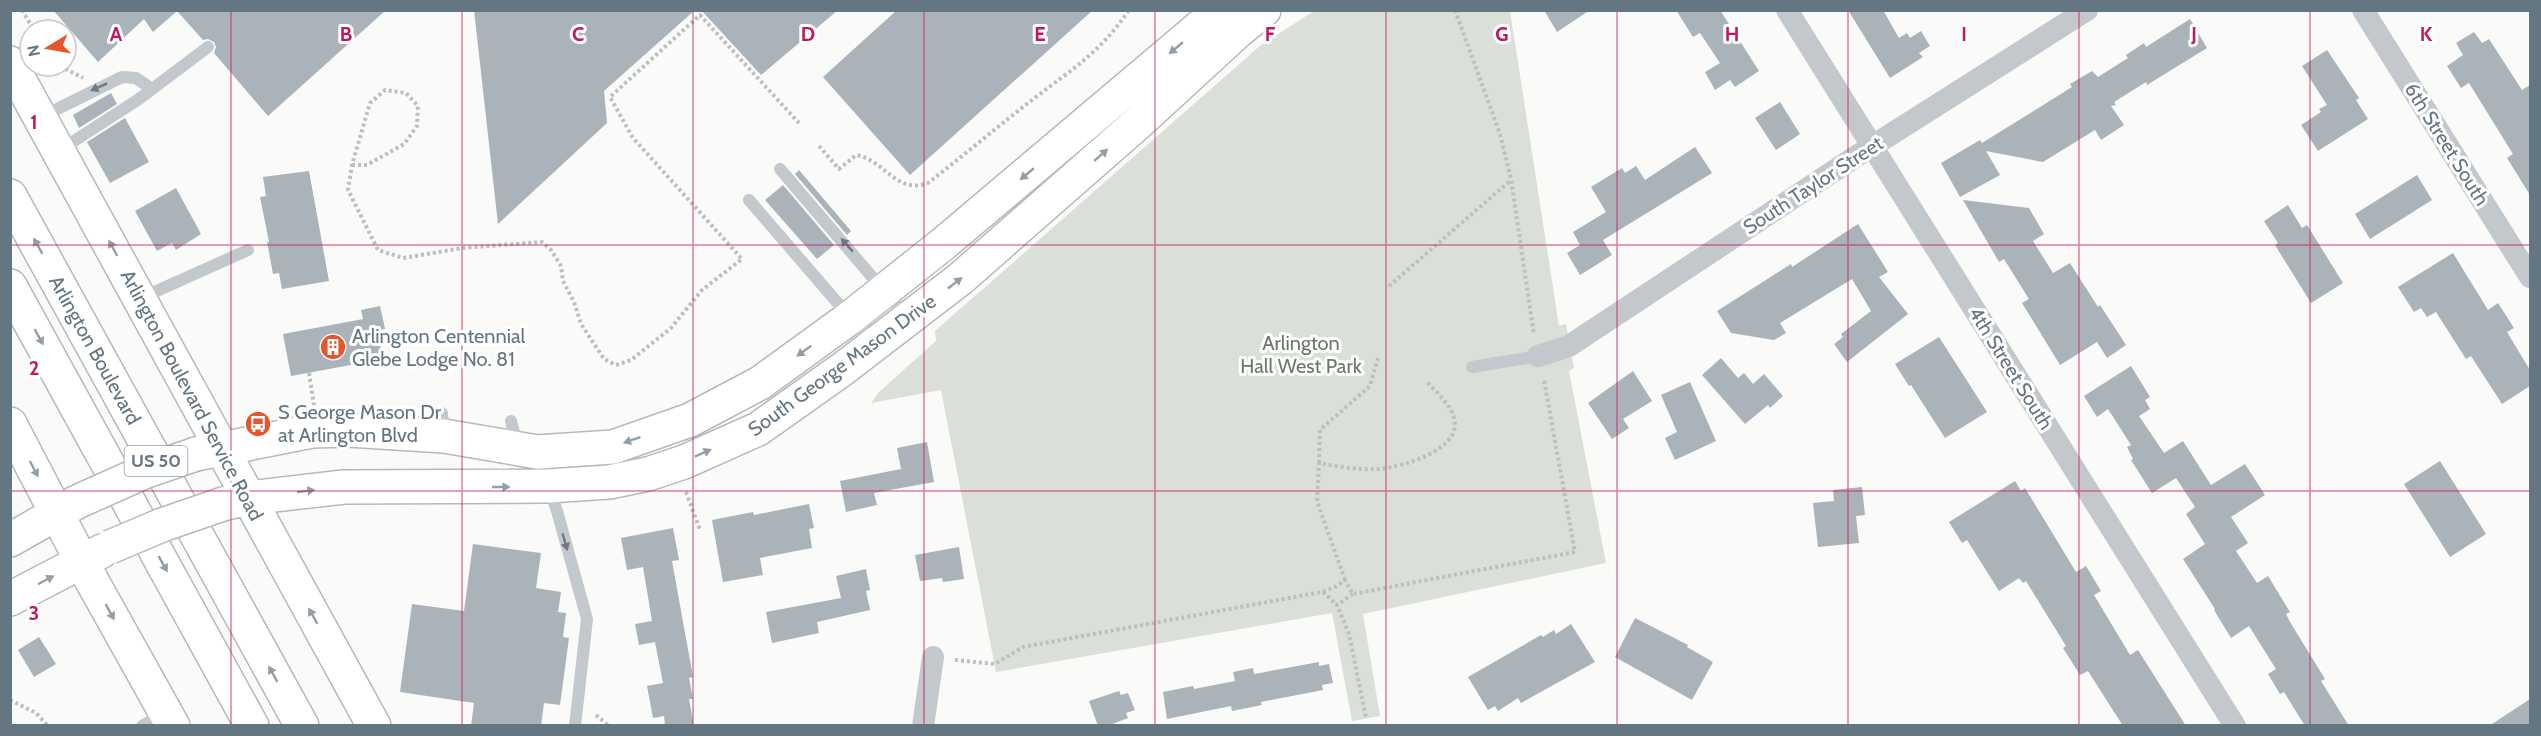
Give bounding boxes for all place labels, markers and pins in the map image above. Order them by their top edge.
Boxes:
place label: Arlington Centennial Glebe Lodge No. 81 [352,324,525,371]
building icon: Arlington Centennial Glebe Lodge No. 81 [318,332,348,362]
place label: S George Mason Dr at Arlington Blvd [278,400,442,447]
bus stop icon: S George Mason Dr at Arlington Blvd [243,409,273,439]

